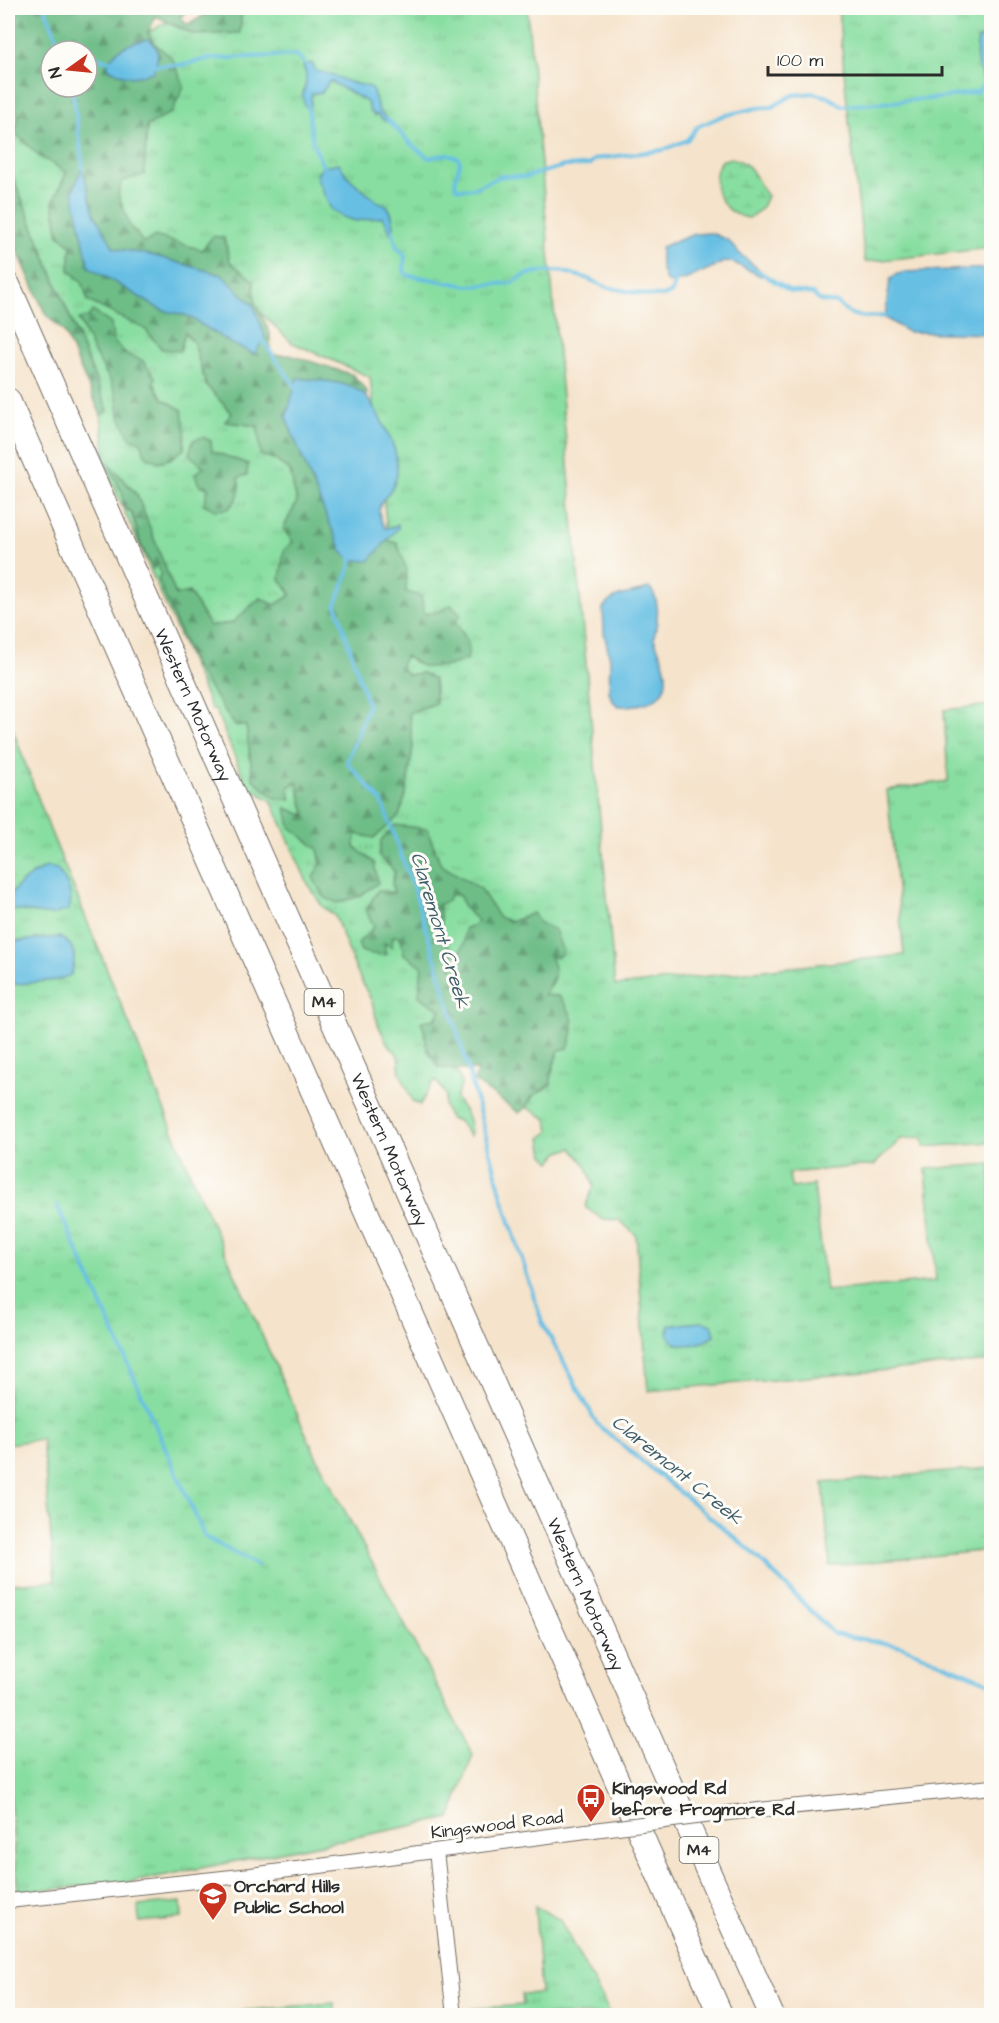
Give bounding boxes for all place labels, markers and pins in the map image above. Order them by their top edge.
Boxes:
place label: Kingswood Rd before Frogmore Rd [612,1776,795,1823]
bus stop icon: Kingswood Rd before Frogmore Rd [575,1782,607,1824]
place label: Orchard Hills Public School [234,1874,344,1920]
school or university icon: Orchard Hills Public School [197,1880,229,1922]

